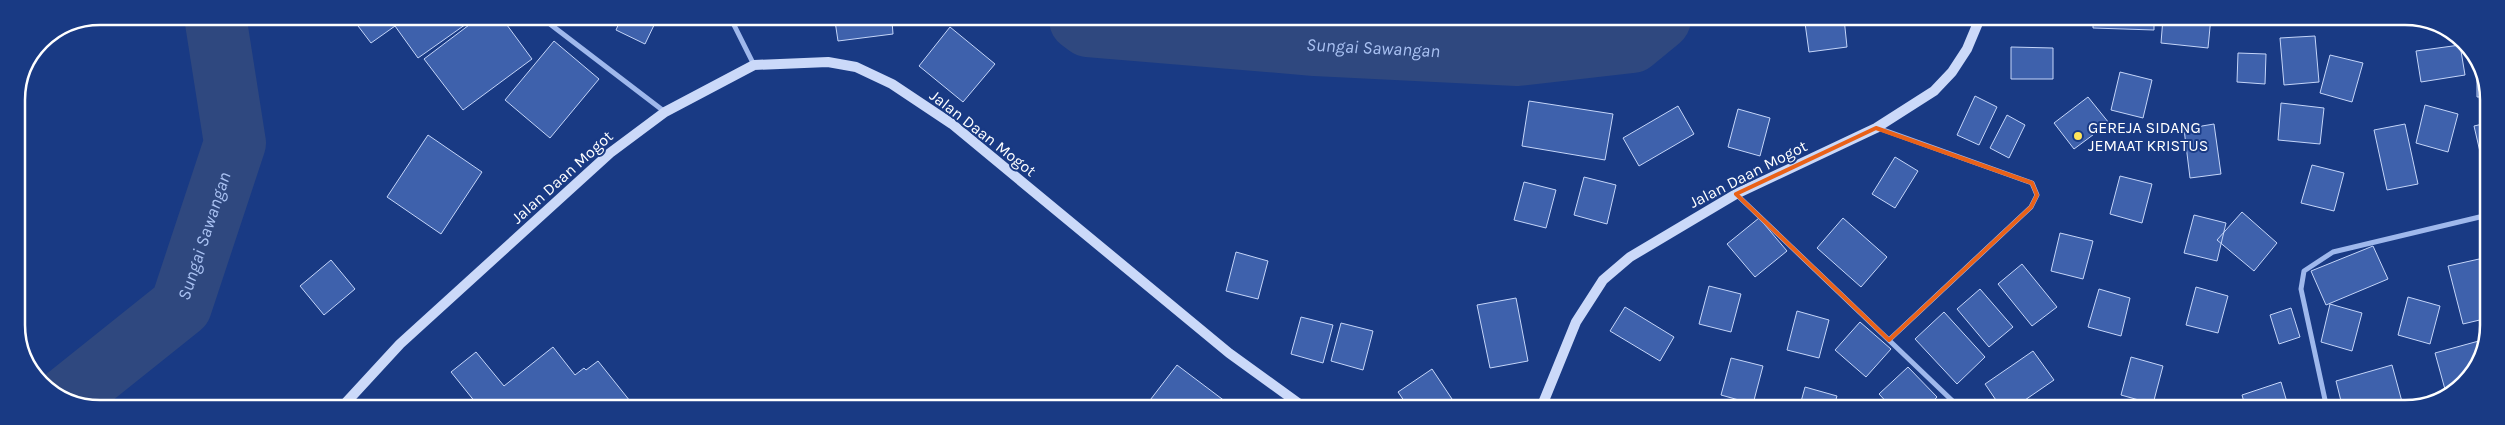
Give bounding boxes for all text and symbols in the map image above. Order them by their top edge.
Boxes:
water label: Sungai Sawangan [1305,33,1441,62]
street label: Jalan Daan Mogot [926,86,1040,180]
place label: GEREJA SIDANG JEMAAT KRISTUS [2088,118,2208,155]
street label: Jalan Daan Mogot [507,127,617,227]
marker: GEREJA SIDANG JEMAAT KRISTUS [2072,130,2084,142]
street label: Jalan Daan Mogot [1686,136,1810,212]
water label: Sungai Sawangan [173,169,236,303]

